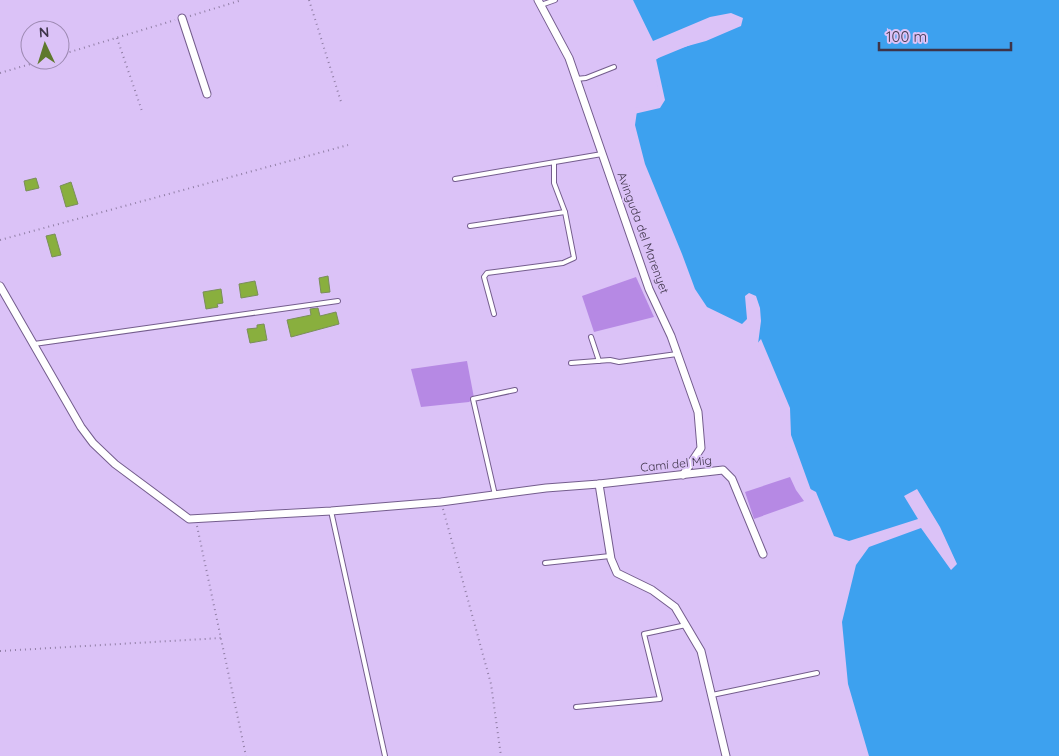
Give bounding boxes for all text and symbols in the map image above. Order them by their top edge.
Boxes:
north arrow [20,20,70,70]
scale bar [879,20,1012,52]
text: N [38,23,50,41]
text: 100 m [886,27,927,46]
street label: Avinguda del Marenyet [614,170,672,296]
street label: Camí del Mig [639,452,713,475]

